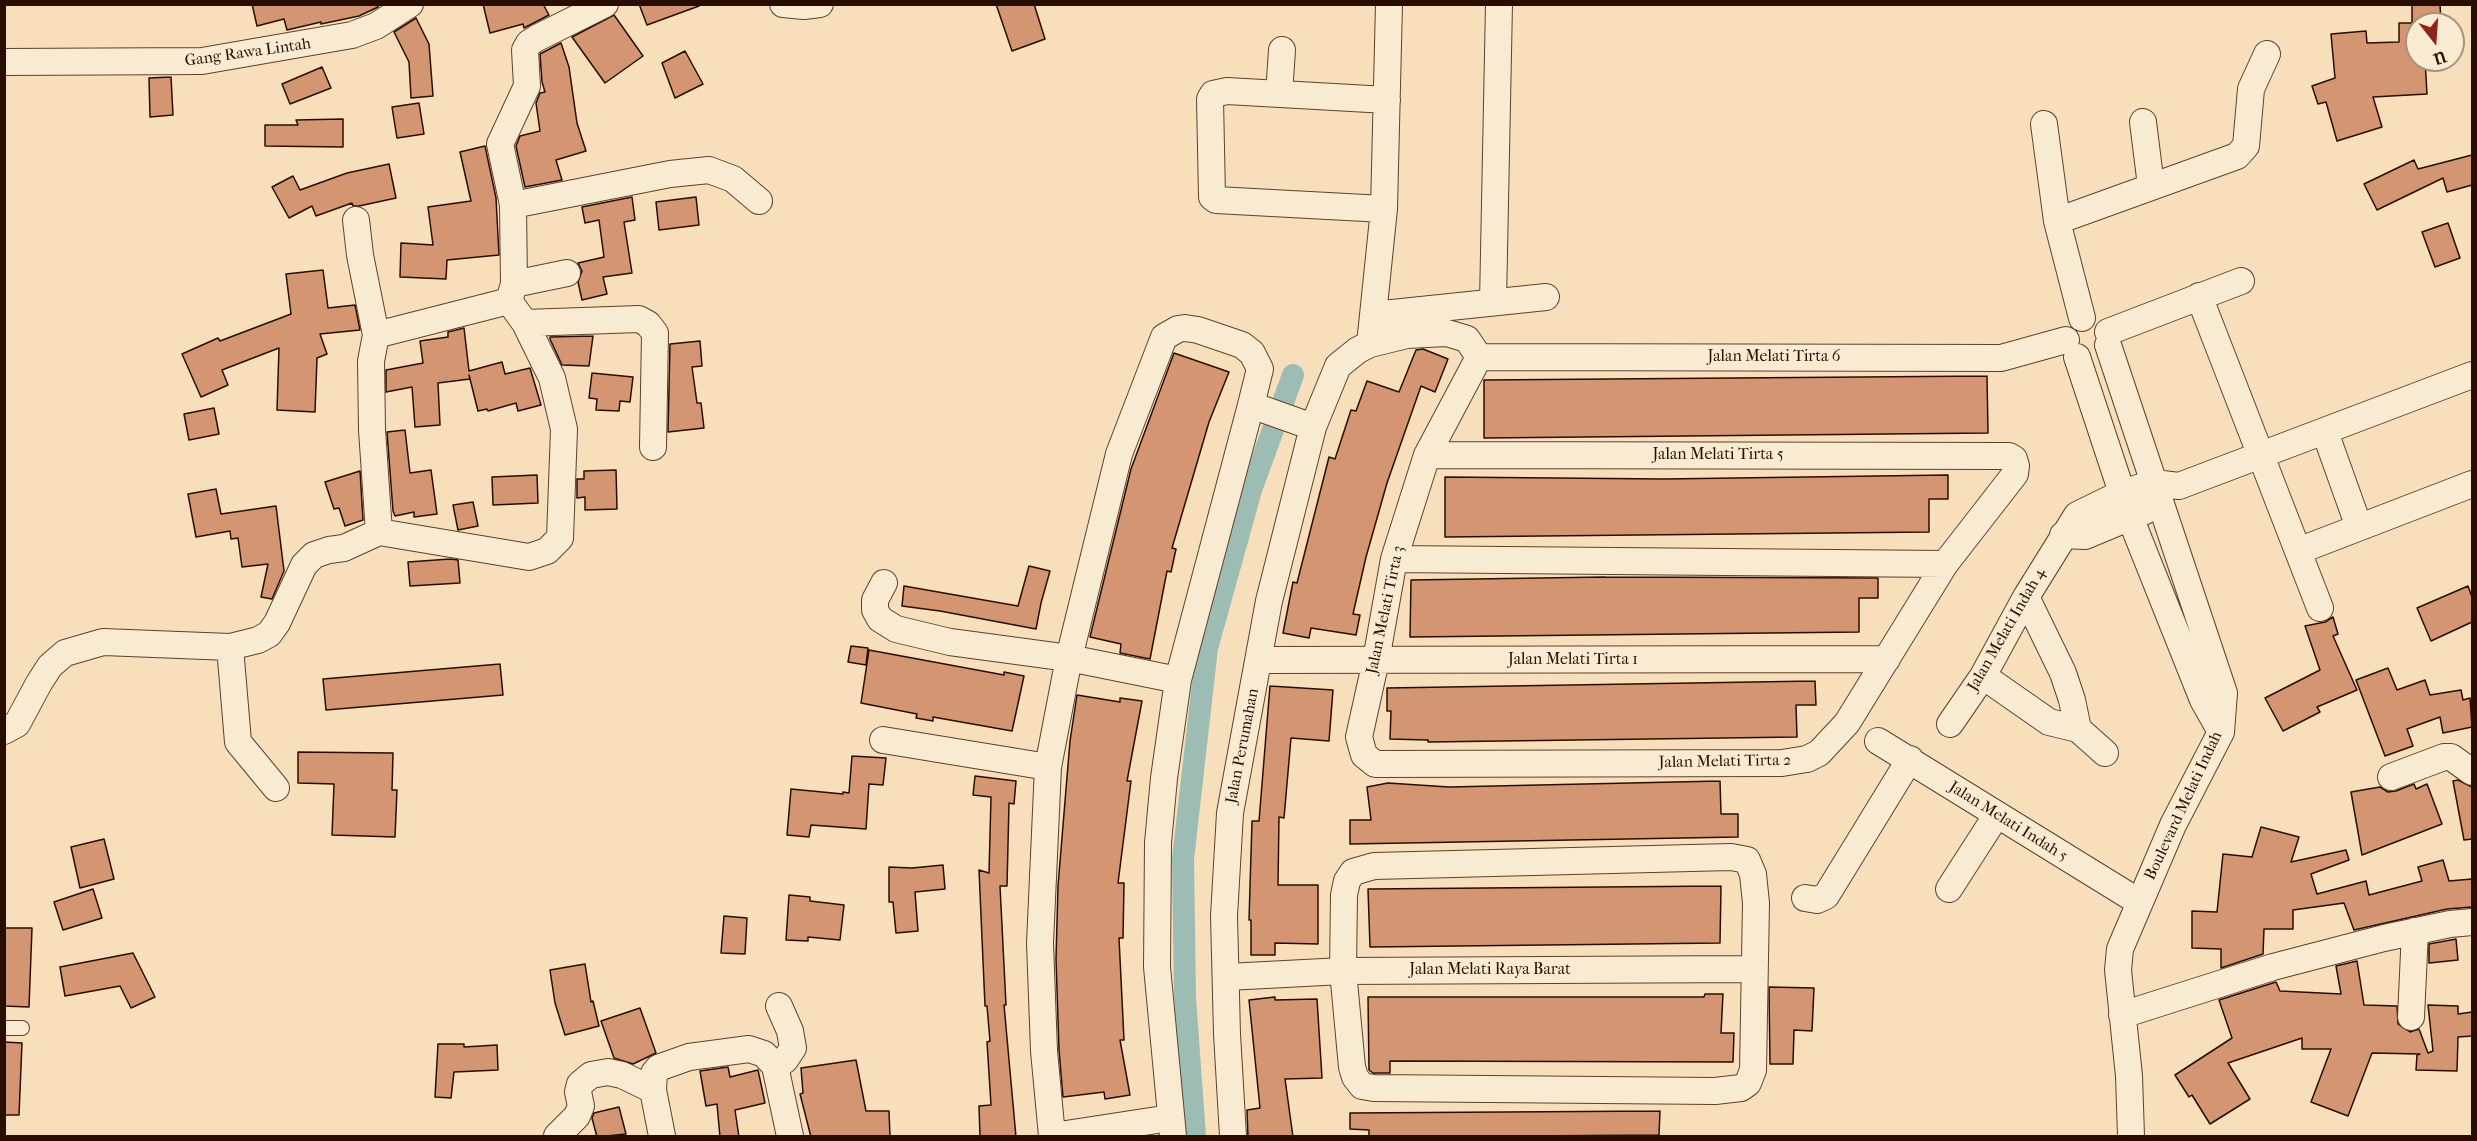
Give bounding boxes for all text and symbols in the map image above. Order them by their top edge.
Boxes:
north arrow [2405,12,2465,72]
street label: Gang Rawa Lintah [184,35,312,71]
text: U [2431,47,2449,69]
street label: Jalan Melati Tirta 6 [1708,347,1840,367]
street label: Jalan Melati Tirta 5 [1652,445,1784,465]
street label: Jalan Melati Tirta 3 [1363,544,1409,676]
street label: Jalan Melati Indah 4 [1964,565,2050,695]
street label: Jalan Melati Tirta 1 [1508,650,1638,670]
street label: Jalan Perumahan [1222,687,1264,805]
street label: Boulevard Melati Indah [2141,729,2227,883]
street label: Jalan Melati Tirta 2 [1659,751,1791,773]
street label: Jalan Melati Indah 5 [1945,778,2071,866]
street label: Jalan Melati Raya Barat [1409,960,1571,980]

